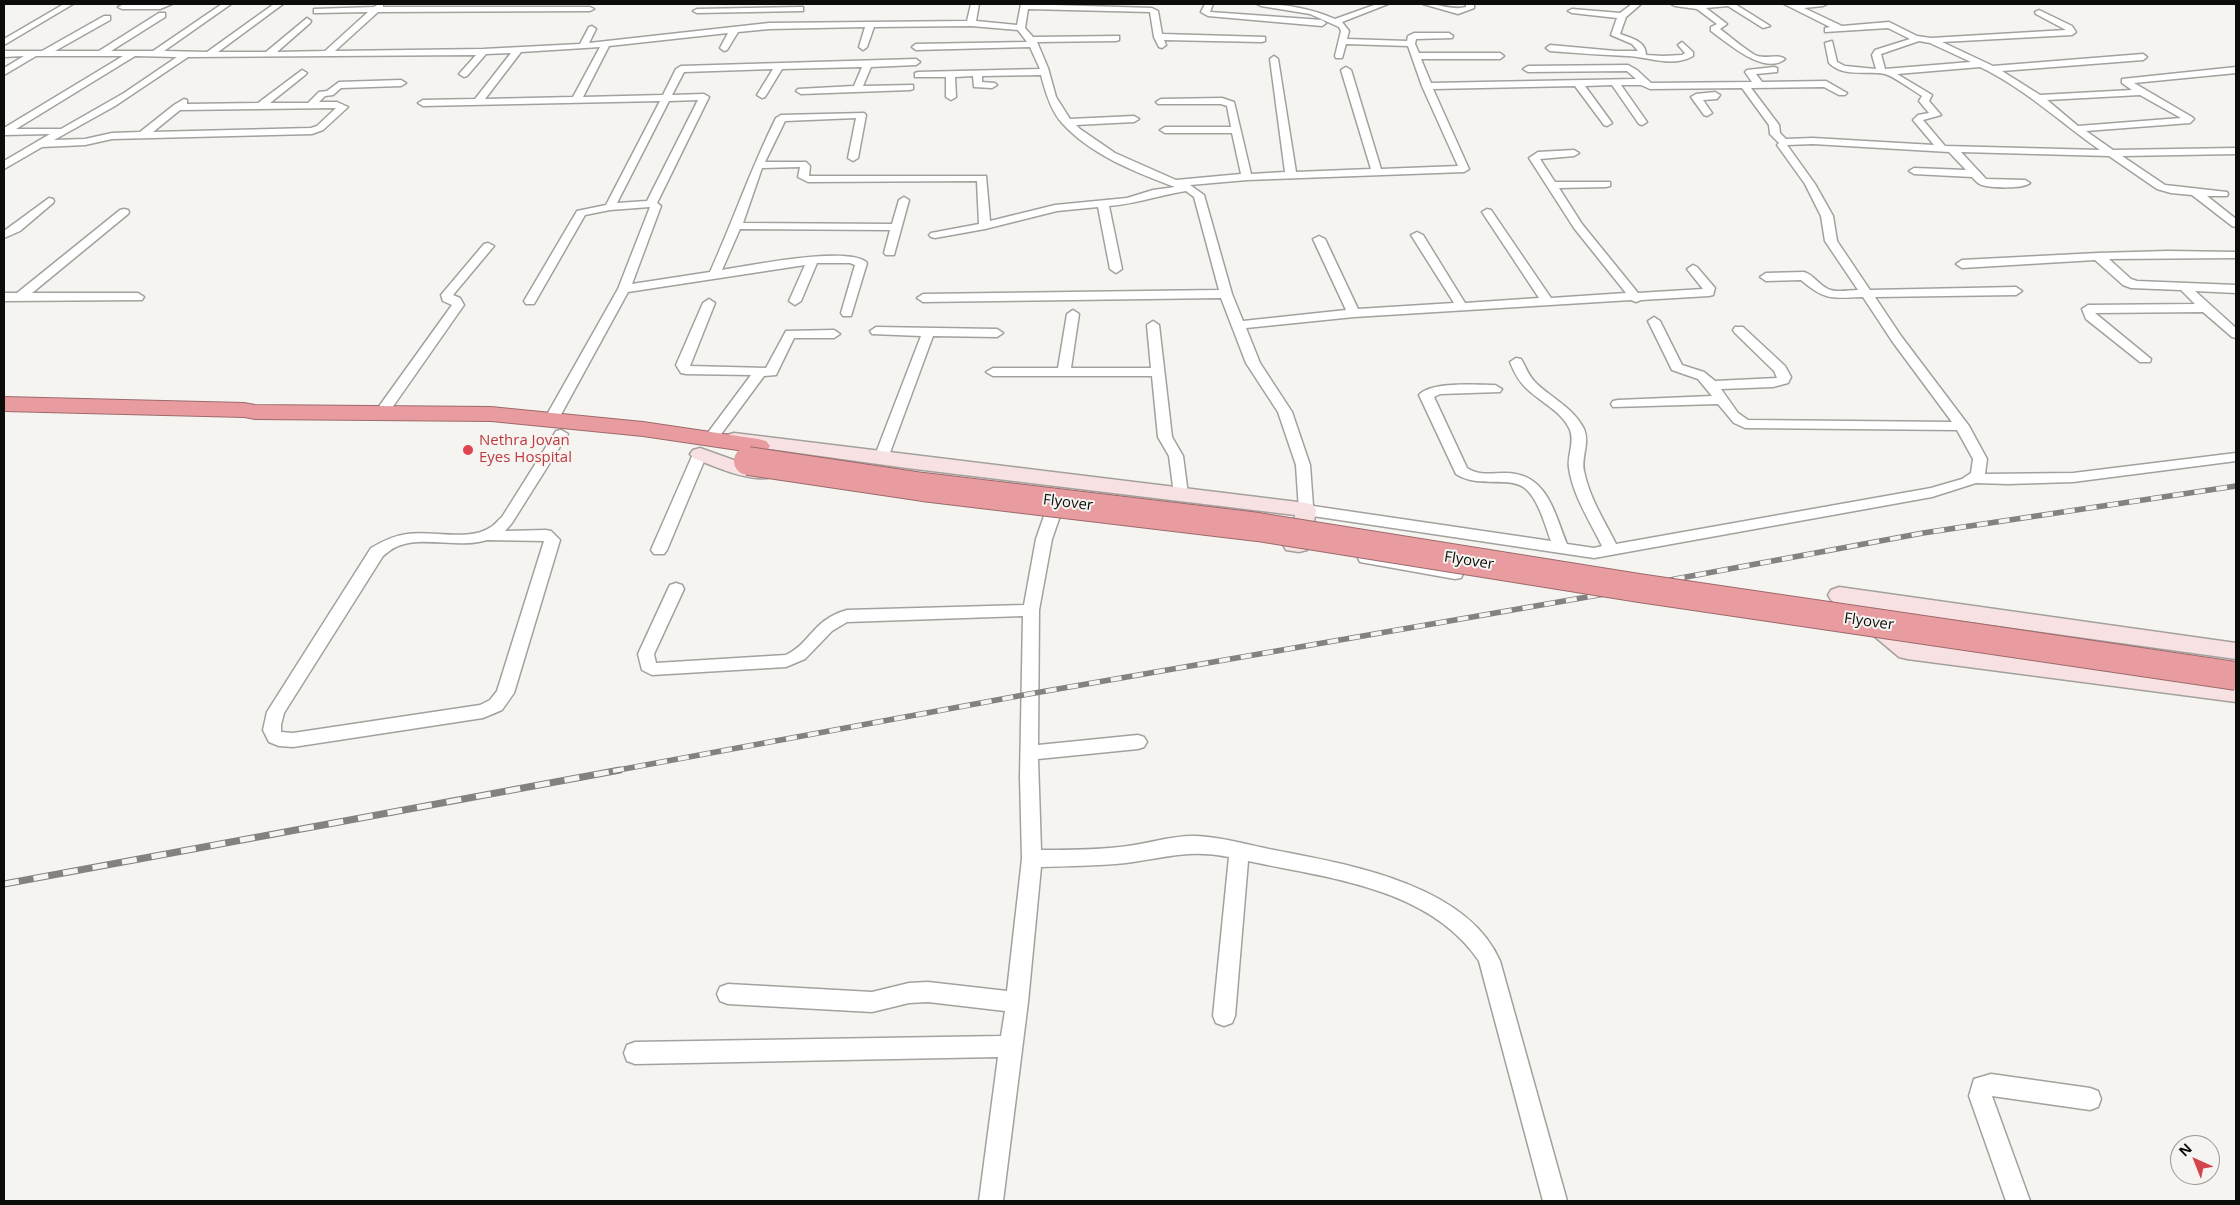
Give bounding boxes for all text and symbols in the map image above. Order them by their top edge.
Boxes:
place label: Nethra Jovan Eyes Hospital [479,432,572,467]
marker: Nethra Jovan Eyes Hospital [461,443,475,457]
street label: Flyover [1042,491,1094,515]
street label: Flyover [1443,548,1495,574]
street label: Flyover [1843,610,1895,634]
north arrow [2170,1135,2220,1185]
text: N [2174,1139,2196,1160]

